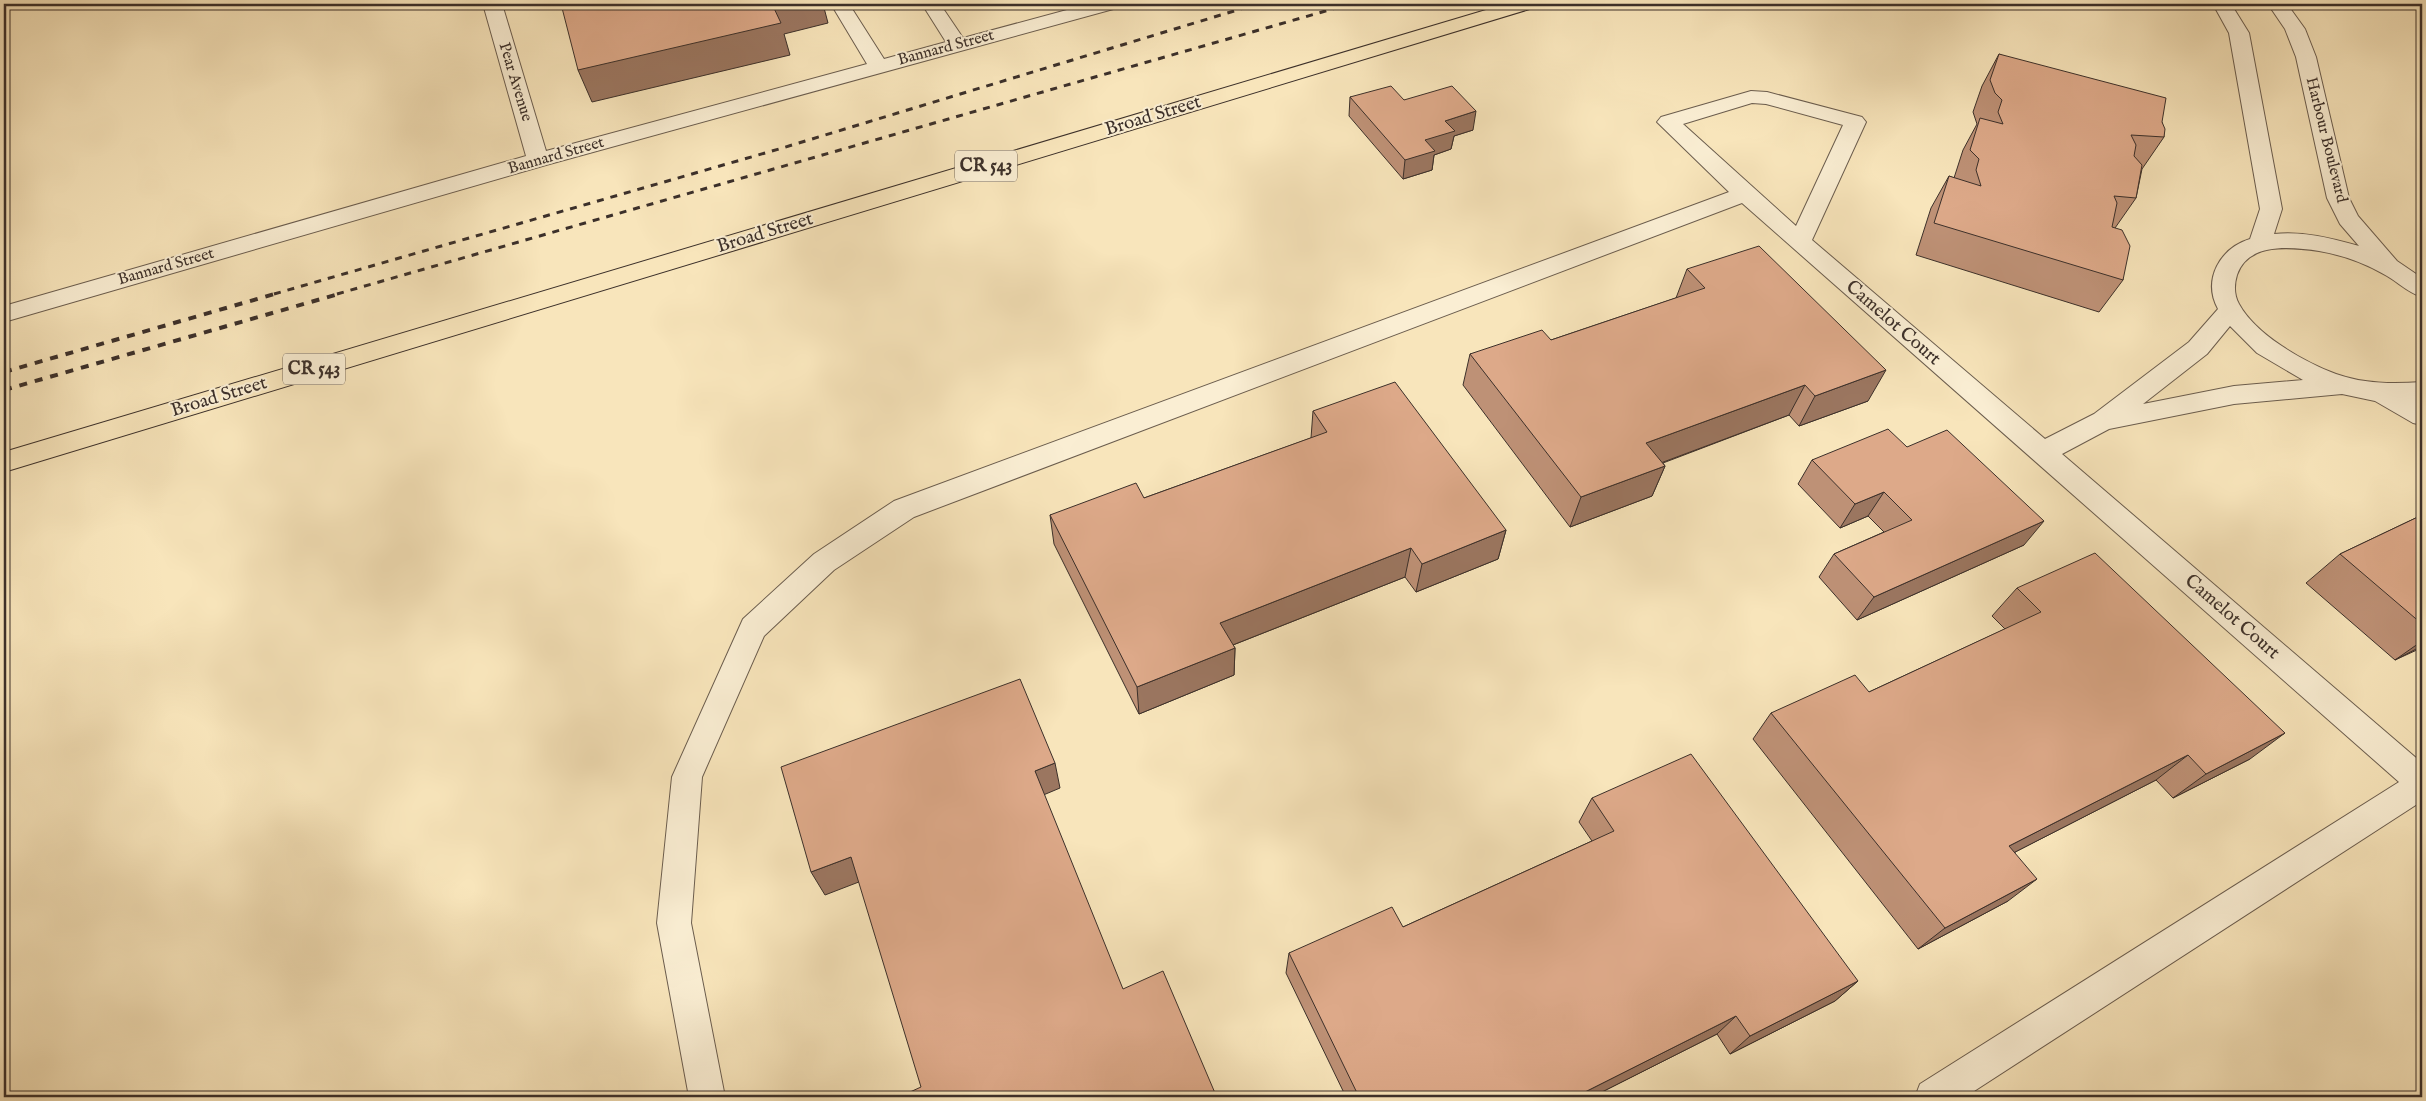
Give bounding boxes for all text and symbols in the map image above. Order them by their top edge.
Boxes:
street label: Bannard Street [896,25,997,70]
street label: Pear Avenue [494,40,536,124]
street label: Harbour Boulevard [2301,75,2351,205]
street label: Broad Street [1102,90,1205,142]
street label: Bannard Street [506,133,607,179]
road number: CR 543 [955,150,1017,182]
street label: Broad Street [714,207,817,259]
street label: Bannard Street [116,244,217,290]
street label: Camelot Court [1841,275,1946,371]
road number: CR 543 [283,354,345,384]
street label: Broad Street [168,371,271,423]
street label: Camelot Court [2180,569,2285,665]

